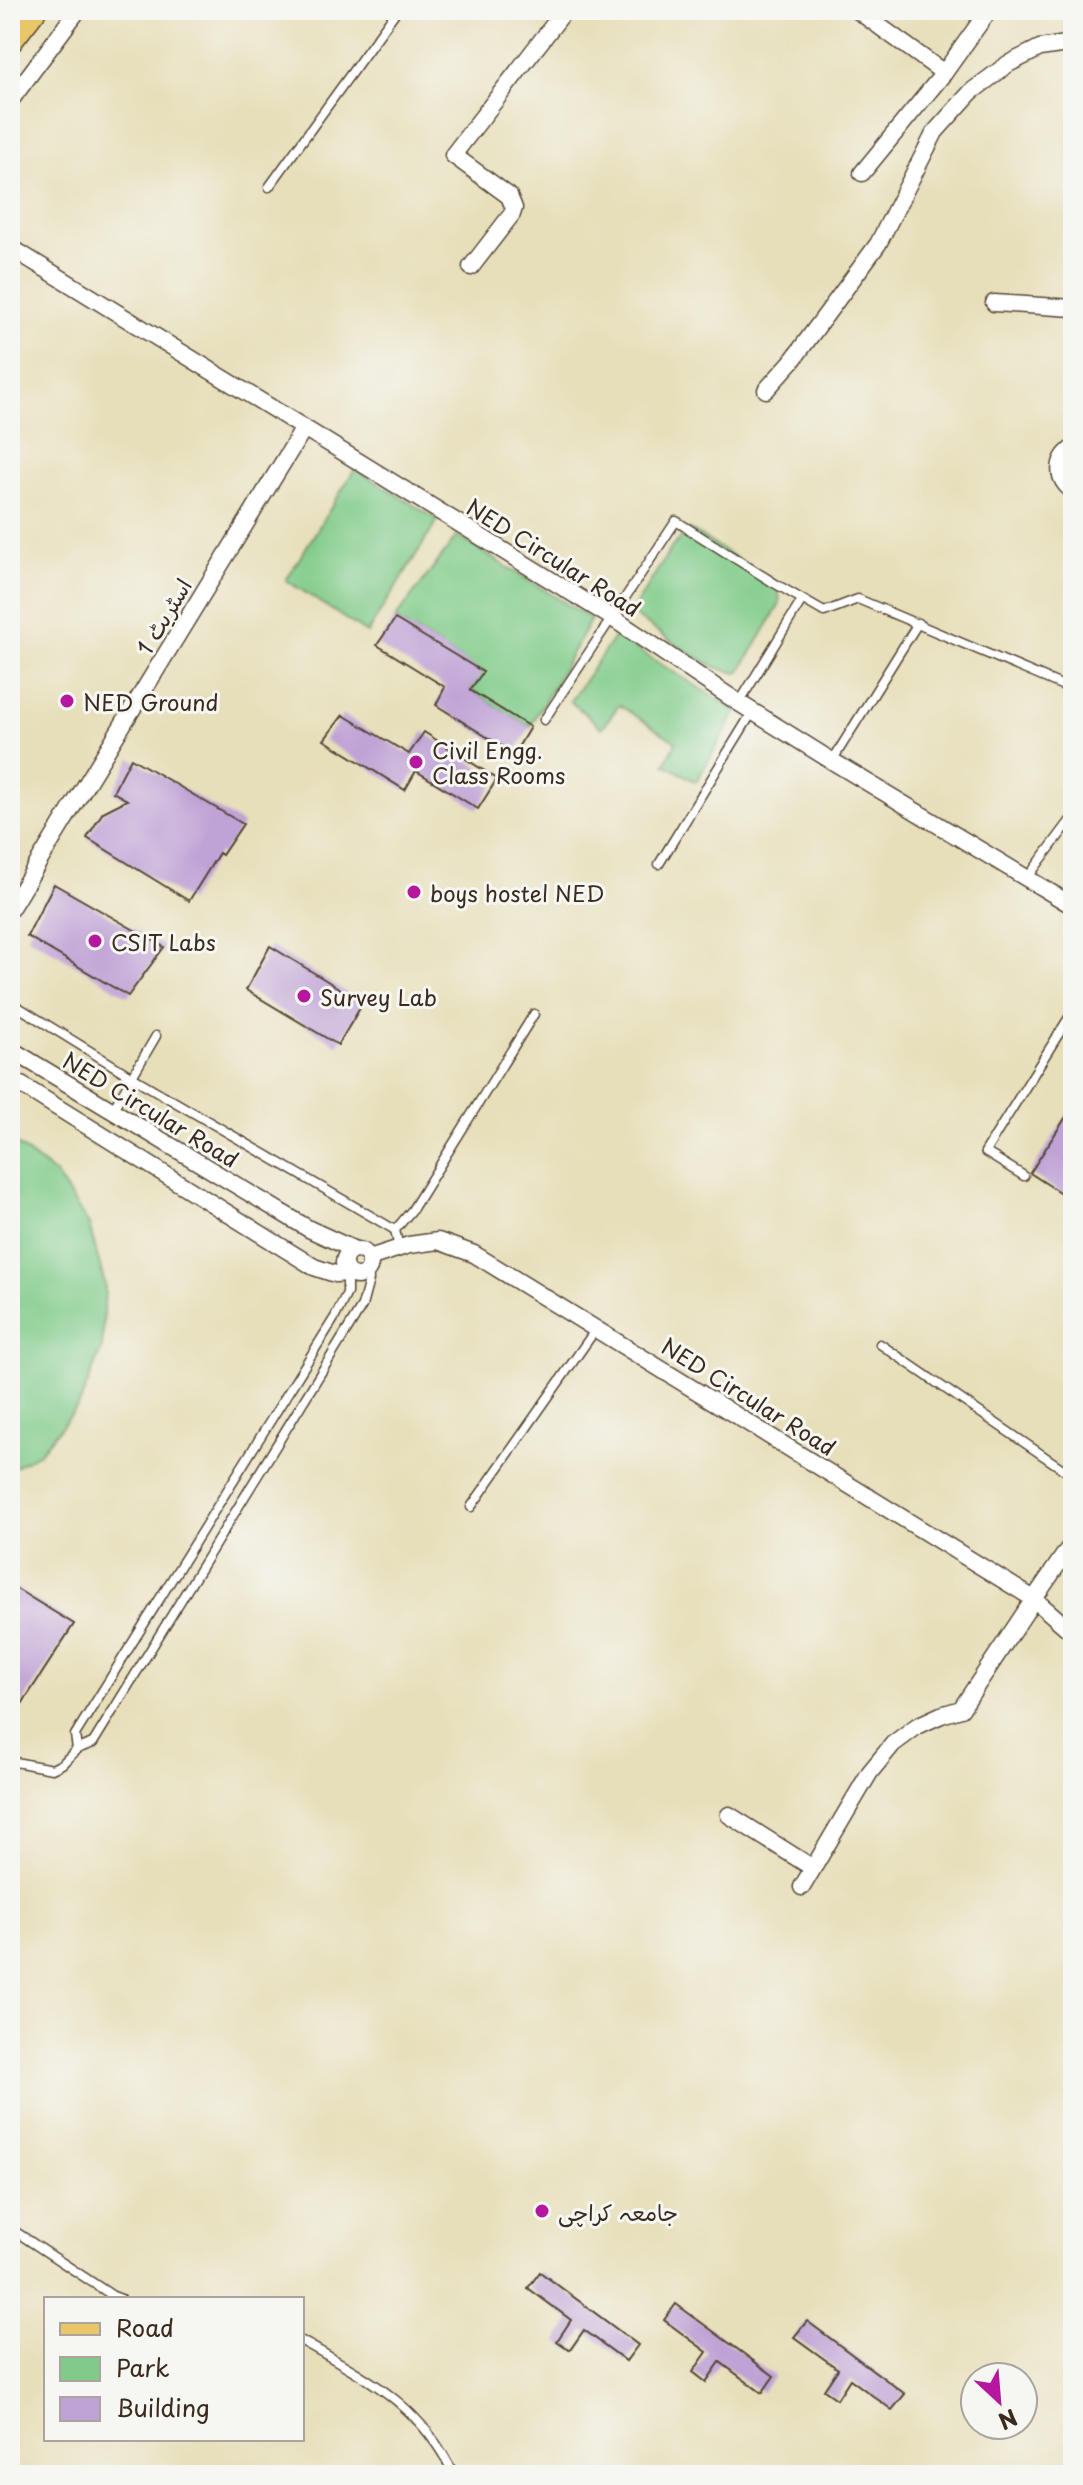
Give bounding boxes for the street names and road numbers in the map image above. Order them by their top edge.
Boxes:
street label: NED Circular Road [460,490,648,624]
street label: اسٹریٹ 1 [127,571,199,661]
street label: NED Circular Road [57,1043,245,1175]
street label: NED Circular Road [655,1329,843,1463]

